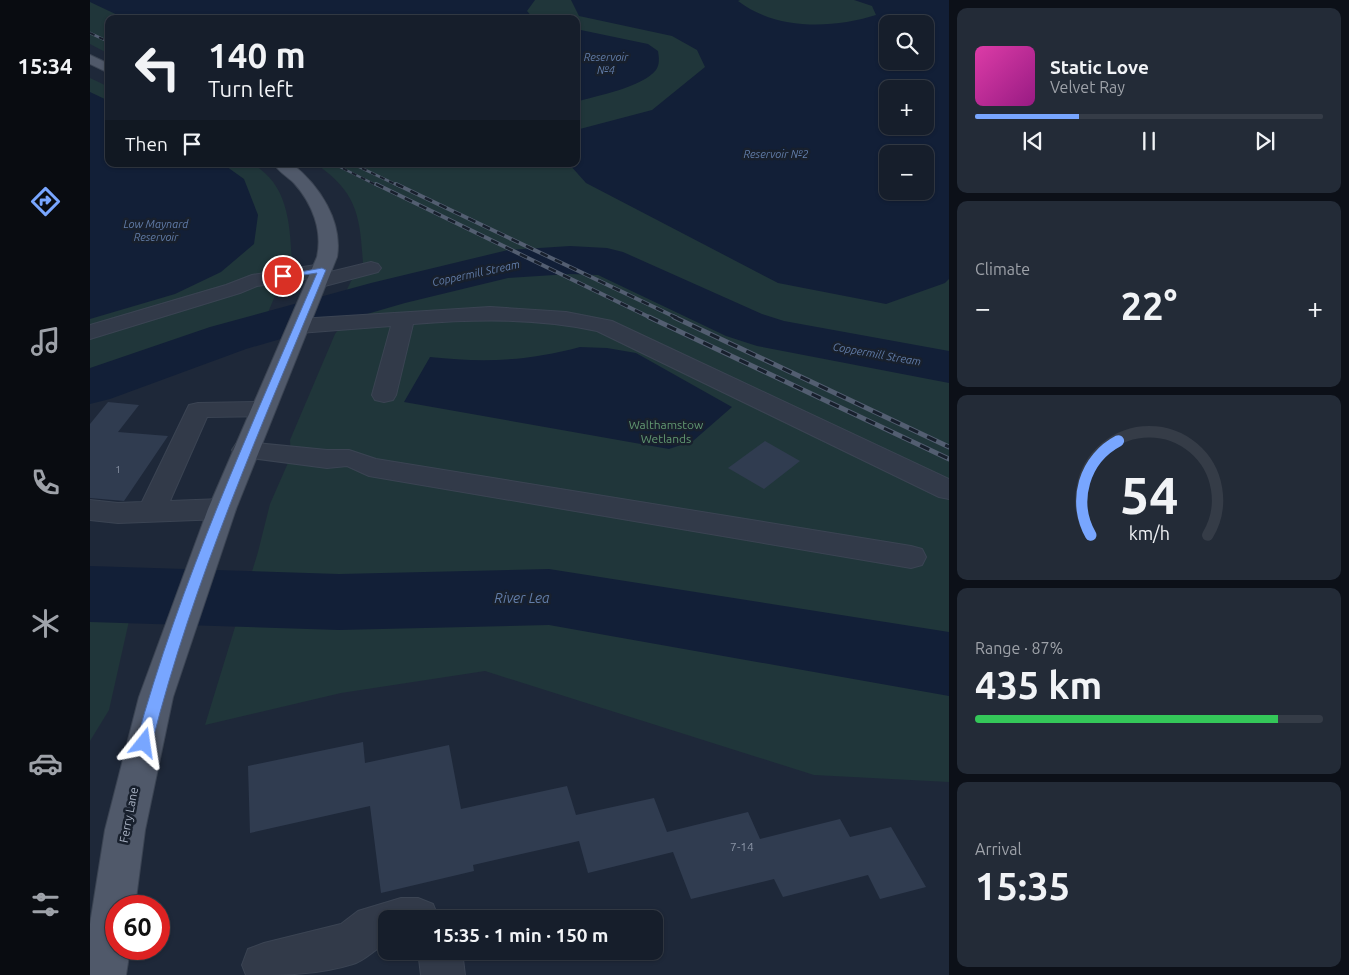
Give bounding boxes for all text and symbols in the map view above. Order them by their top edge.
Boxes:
map controls [879,15,934,200]
button: search [879,15,934,70]
icon: left [125,35,190,100]
text: 140 m [208,35,306,75]
water label: Reservoir №4 [584,51,629,76]
text: 15:34 [17,53,73,78]
text: Static Love [1050,56,1149,78]
text: Turn left [208,76,293,101]
text: Velvet Ray [1050,78,1125,96]
button: + [879,80,934,135]
icon: previous [1019,127,1047,155]
icon: pause [1135,127,1163,155]
icon: next [1251,127,1279,155]
icon: arrive [178,130,206,158]
text: Then [125,133,168,155]
button: − [879,145,934,200]
water label: Reservoir №2 [743,148,809,160]
icon: directions [28,184,63,219]
water label: Low Maynard Reservoir [124,218,189,243]
pin [262,255,304,297]
water label: Coppermill Stream [431,258,521,288]
text: Climate [975,260,1030,278]
icon: arrive [269,262,297,290]
text: 22° [1121,285,1177,327]
text: − [975,292,991,323]
text: + [1307,292,1323,323]
icon: music [28,324,63,359]
water label: Coppermill Stream [832,340,922,368]
park label: Walthamstow Wetlands [629,418,704,445]
house number: 1 [115,464,121,475]
icon: phone [28,465,63,500]
text: 54 [1120,466,1178,524]
text: km/h [1128,523,1170,543]
water label: River Lea [494,590,550,606]
icon: climate [28,606,63,641]
text: Range · 87% [975,639,1063,657]
text: 435 km [975,664,1102,706]
position arrow [117,716,169,768]
icon: car [28,746,63,781]
street label: Ferry Lane [117,786,140,844]
house number: 7-14 [730,840,754,853]
text: Arrival [975,840,1022,858]
text: 15:35 [975,865,1070,907]
icon: filters [28,887,63,922]
speed limit sign: 60 [105,895,170,960]
text: 15:35 · 1 min · 150 m [433,924,608,946]

